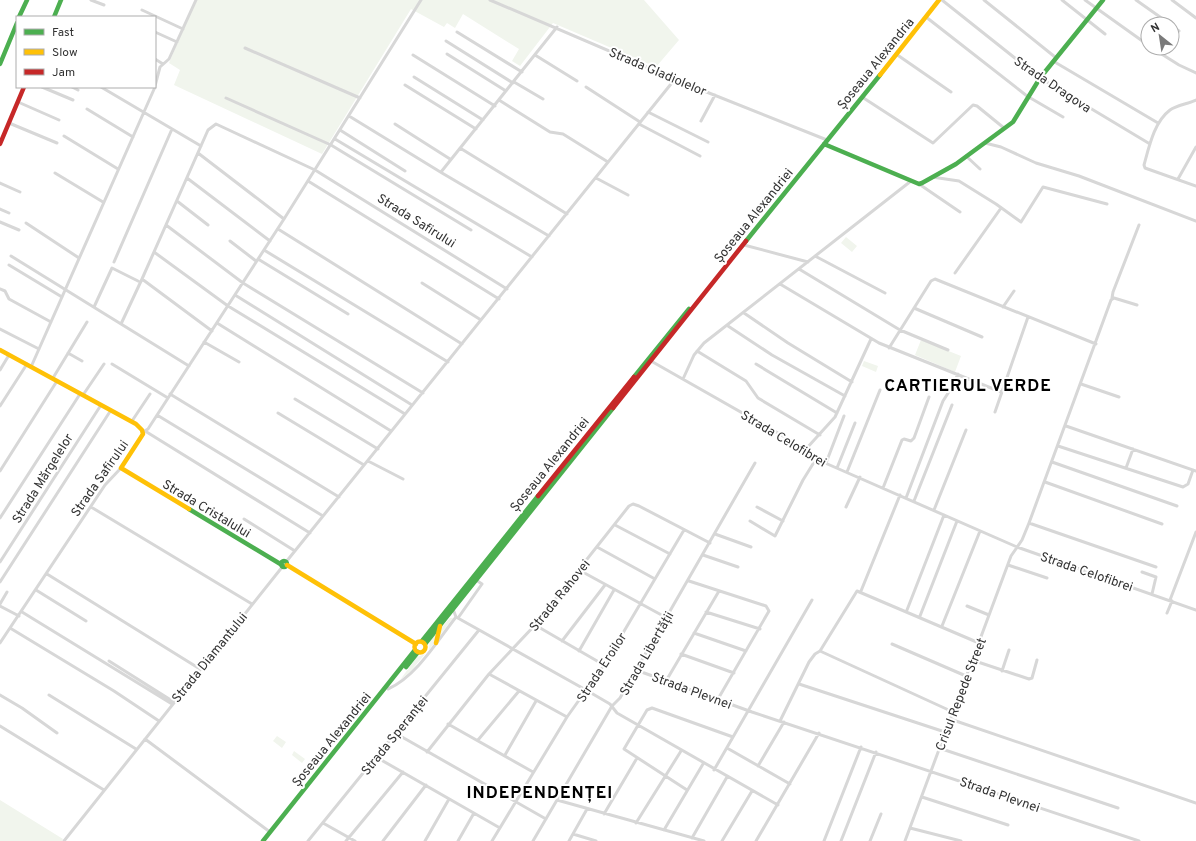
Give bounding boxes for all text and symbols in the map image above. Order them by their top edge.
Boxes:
street label: Șoseaua Alexandria [835,15,918,113]
legend [16,16,156,88]
north arrow [1140,16,1180,56]
text: N [1149,20,1162,36]
text: Fast [52,25,74,41]
text: Slow [52,45,78,61]
street label: Strada Gladiolelor [606,45,708,101]
street label: Strada Dragova [1010,54,1093,117]
text: Jam [52,65,75,81]
street label: Șoseaua Alexandriei [712,166,798,267]
street label: Strada Safirului [374,191,458,252]
district label: CARTIERUL VERDE [884,376,1052,398]
street label: Strada Celofibrei [737,408,829,472]
street label: Șoseaua Alexandriei [508,415,594,516]
street label: Strada Mărgelelor [10,431,78,527]
street label: Strada Safirului [68,438,133,520]
street label: Strada Cristalului [159,477,253,542]
street label: Strada Celofibrei [1038,550,1135,596]
street label: Strada Rahovei [527,557,594,635]
street label: Strada Libertății [617,609,678,699]
street label: Strada Diamantului [169,610,252,707]
street label: Strada Eroilor [574,630,631,706]
street label: Crisul Repede Street [933,636,991,754]
street label: Strada Plevnei [649,670,734,714]
street label: Șoseaua Alexandriei [290,690,376,791]
street label: Strada Speranței [359,693,432,779]
street label: Strada Plevnei [957,775,1042,817]
district label: INDEPENDENȚEI [467,783,613,805]

